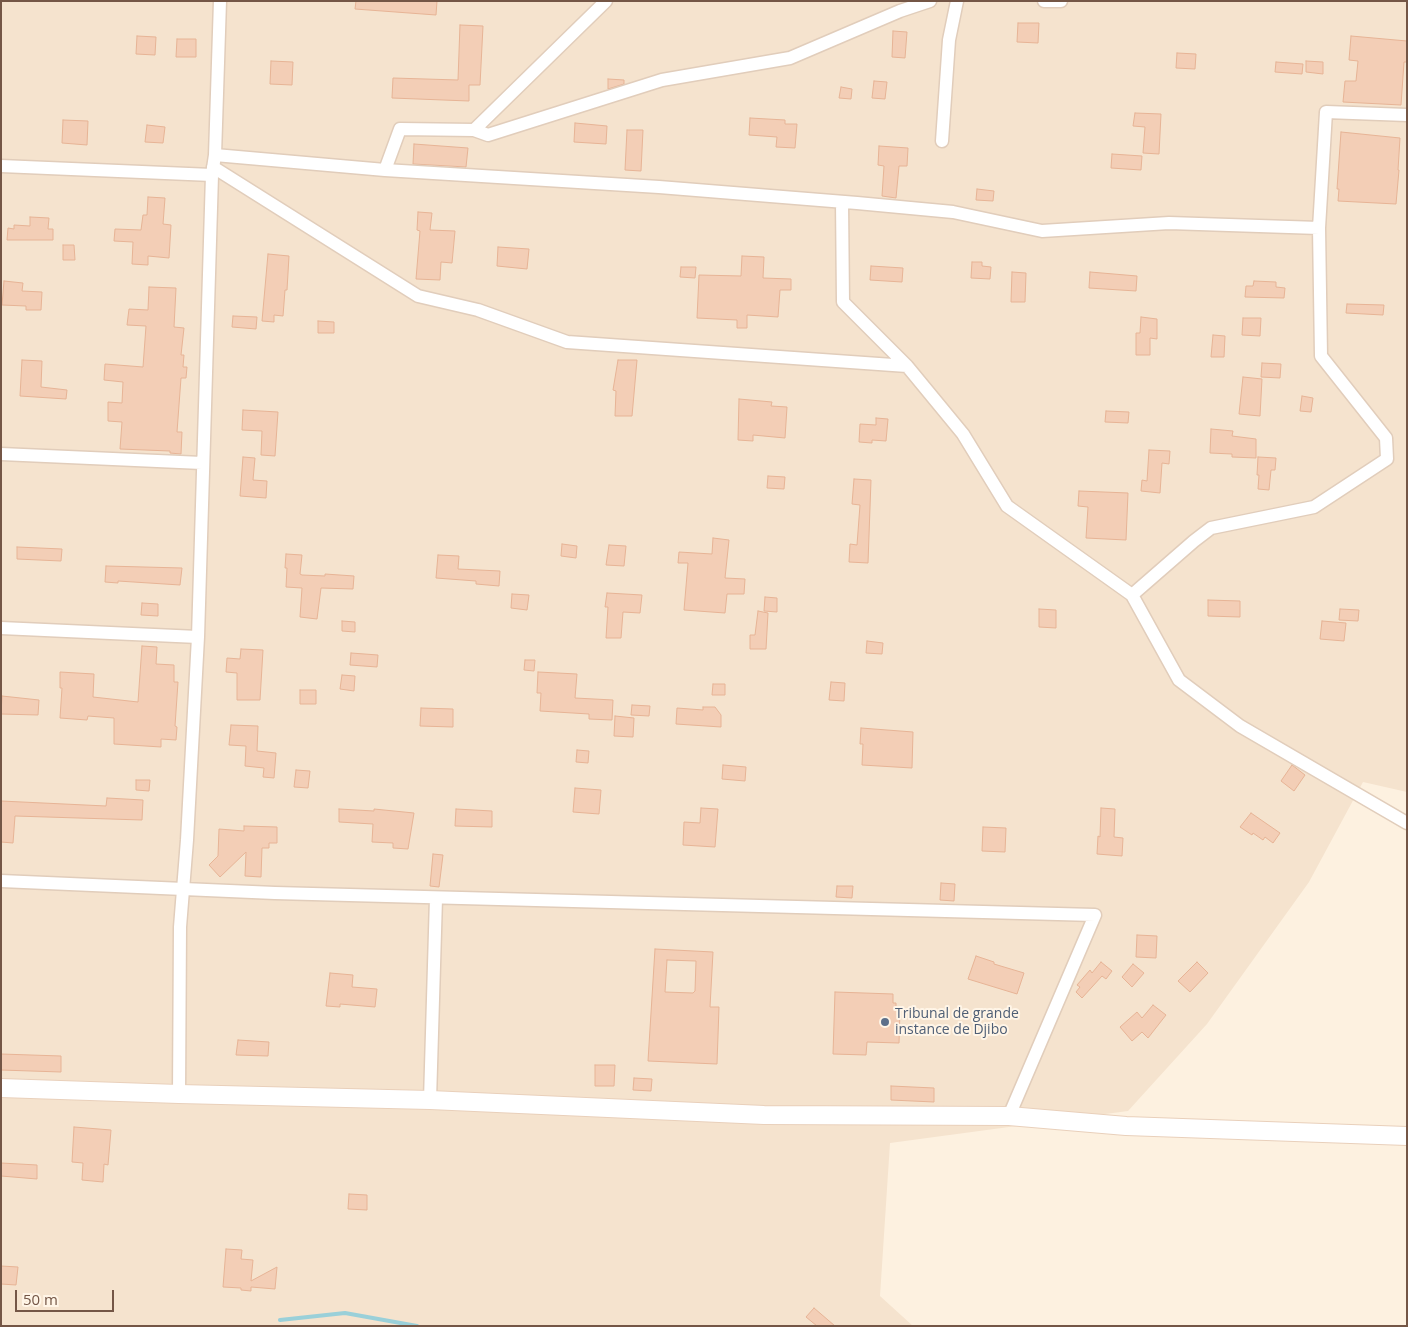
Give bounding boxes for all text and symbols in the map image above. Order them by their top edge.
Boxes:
place label: Tribunal de grande instance de Djibo [895,1006,1019,1038]
marker: Tribunal de grande instance de Djibo [879,1016,891,1028]
scale bar [18,1280,116,1312]
text: 50 m [23,1289,58,1309]

